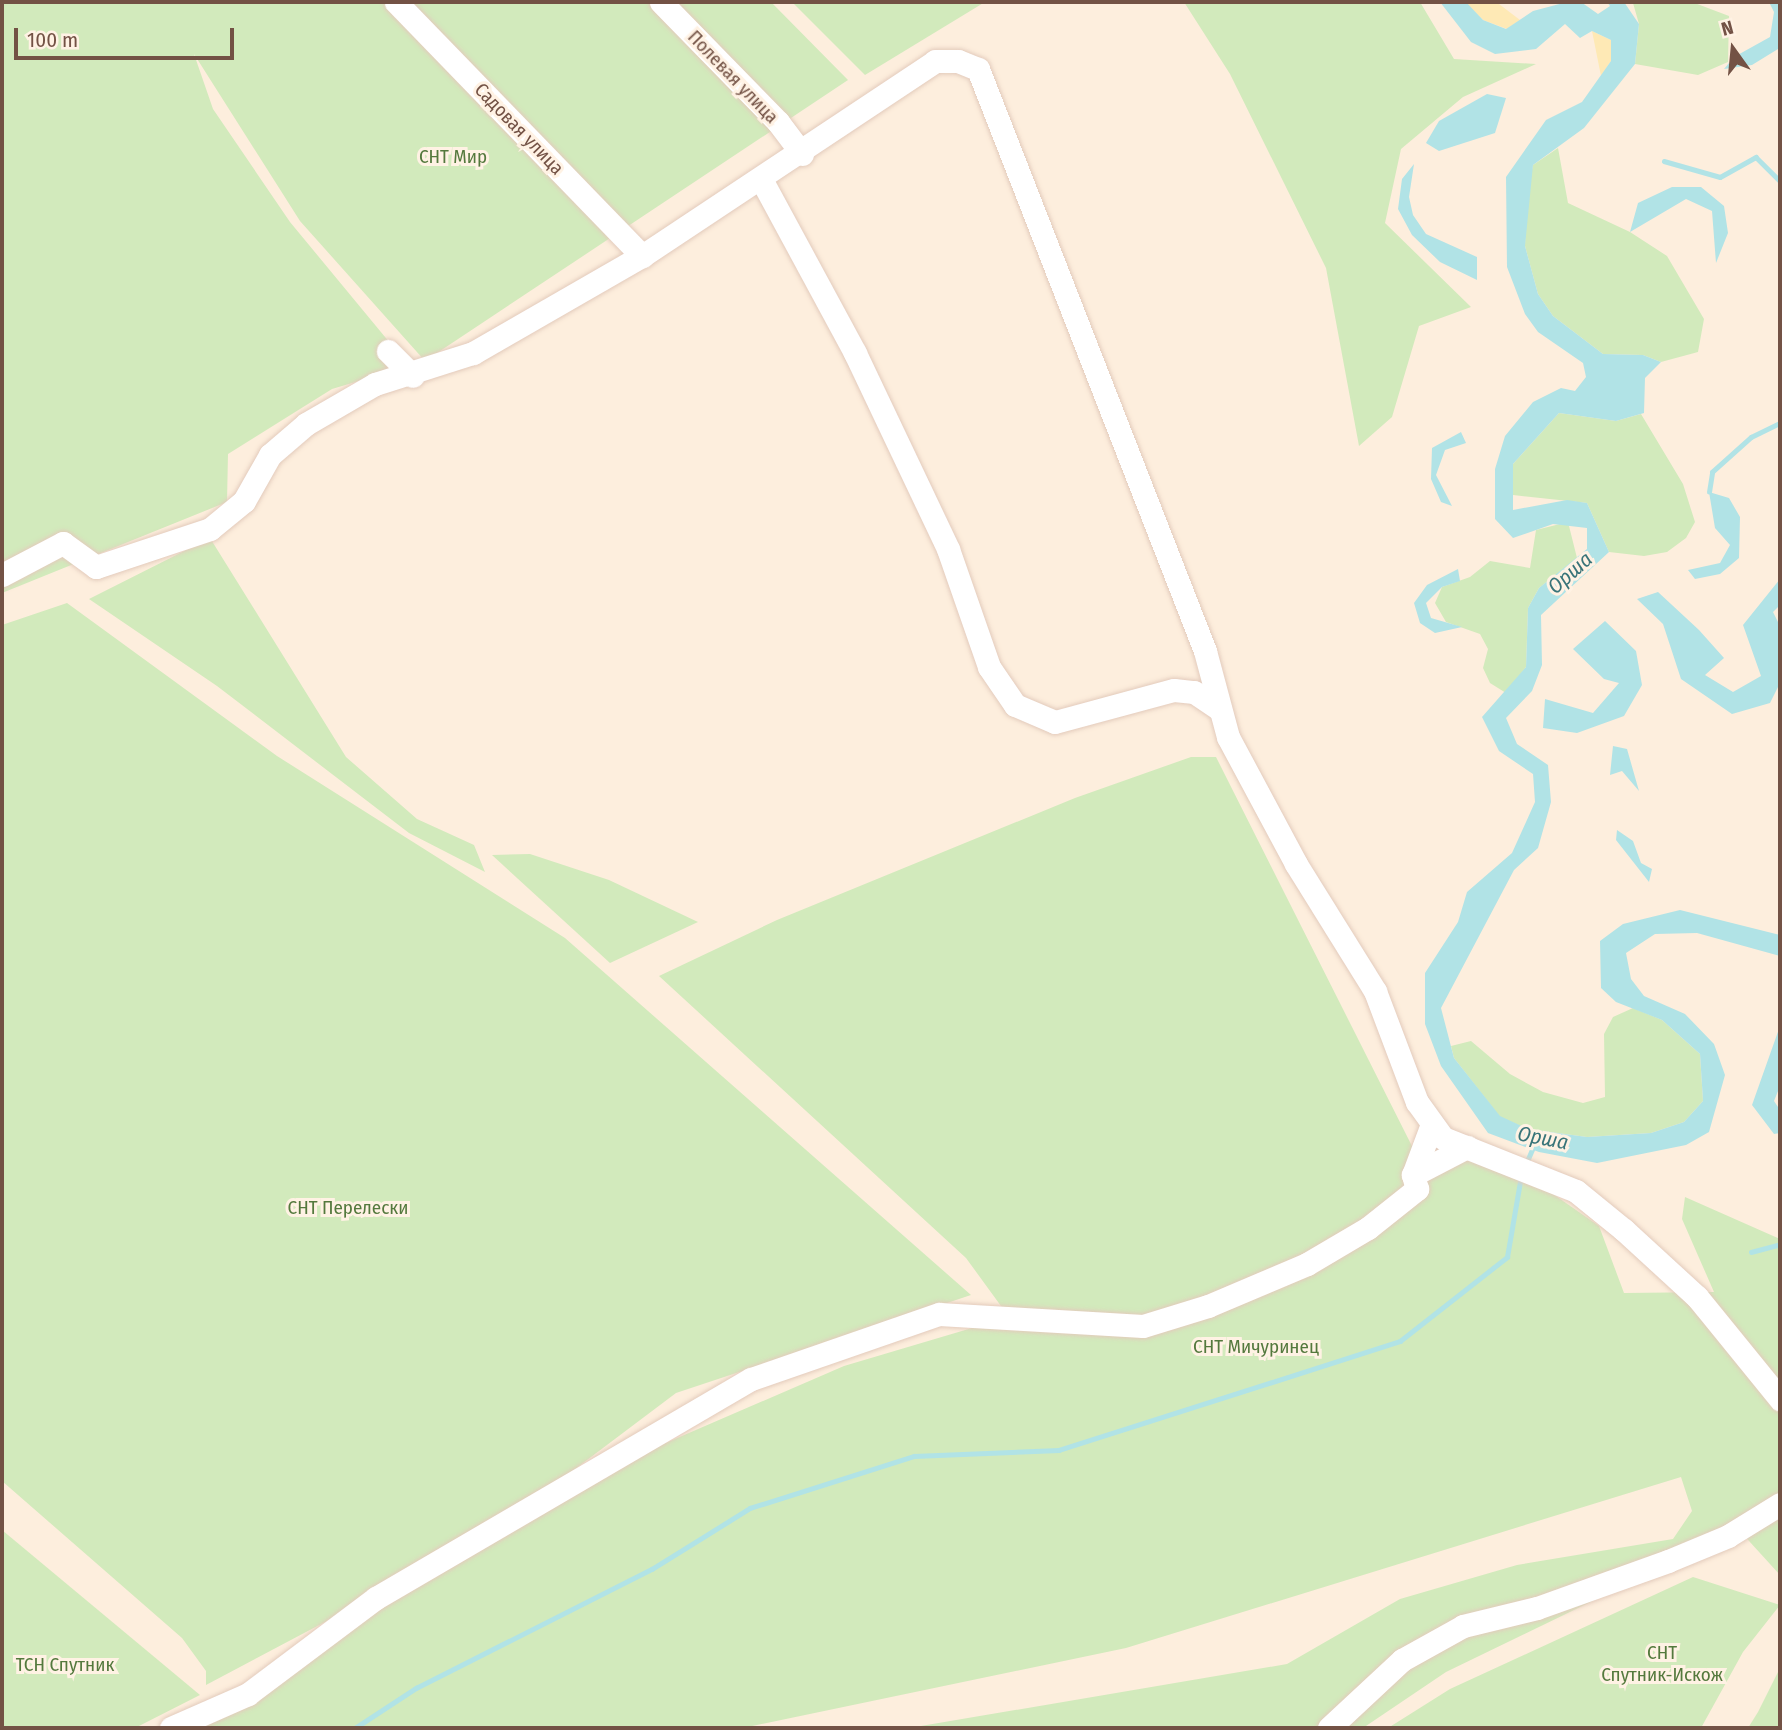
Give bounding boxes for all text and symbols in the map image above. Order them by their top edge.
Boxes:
scale bar [18,14,238,58]
north arrow [1698,14,1768,84]
text: N [1719,16,1736,41]
street label: Полевая улица [683,26,783,128]
text: 100 m [27,27,78,53]
street label: Садовая улица [470,78,568,180]
park label: СНТ Мир [419,146,487,168]
water label: Орша [1542,547,1598,599]
water label: Орша [1516,1121,1570,1155]
park label: СНТ Перелески [288,1197,408,1219]
park label: СНТ Мичуринец [1193,1336,1319,1358]
park label: СНТ Спутник-Искож [1601,1642,1723,1686]
park label: ТСН Спутник [16,1654,114,1676]

